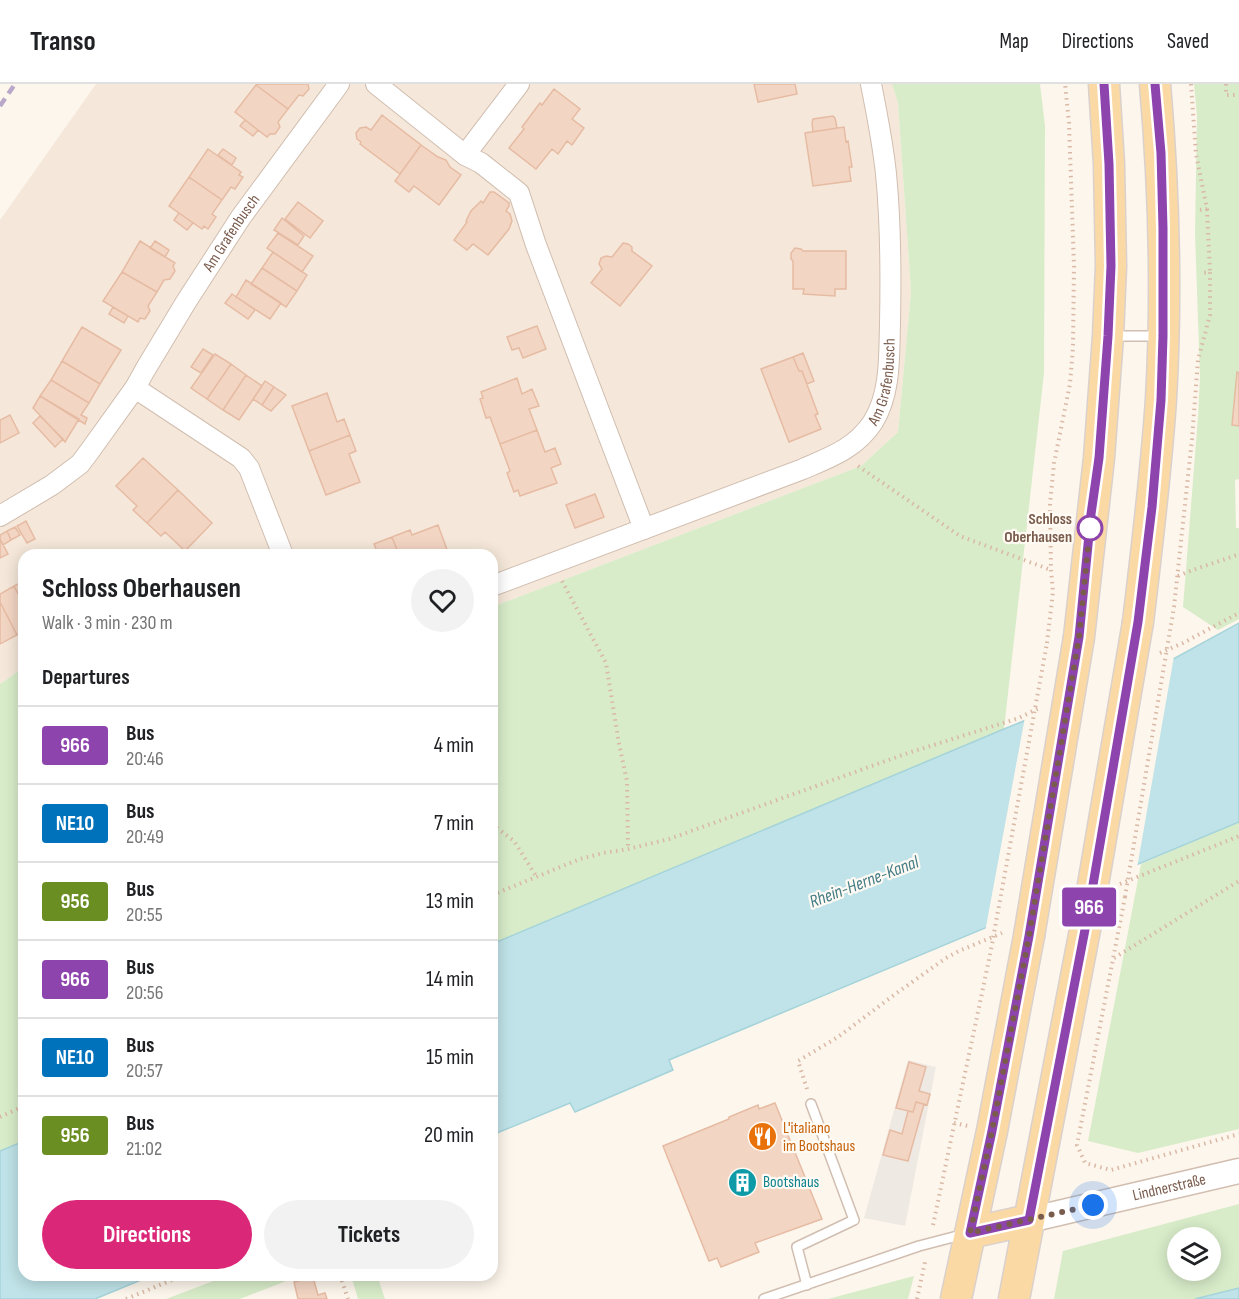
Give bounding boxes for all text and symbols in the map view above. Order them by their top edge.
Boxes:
text: Transo [30,25,96,58]
text: Map [999,29,1029,54]
text: Directions [1062,29,1134,54]
text: Saved [1167,29,1209,54]
street label: Am Grafenbusch [198,191,264,276]
street label: Am Grafenbusch [863,338,899,430]
place label: Schloss Oberhausen [1004,510,1072,547]
marker: Schloss Oberhausen [1077,515,1103,541]
button: heart [411,569,474,632]
text: Schloss Oberhausen [42,572,241,605]
text: Walk · 3 min · 230 m [42,611,173,635]
text: Departures [42,664,130,691]
text: Bus [126,720,155,747]
text: 4 min [434,732,474,759]
text: 966 [60,733,90,758]
text: 20:46 [126,747,164,771]
text: Bus [126,798,155,825]
text: 7 min [434,810,474,837]
text: NE10 [56,811,94,836]
text: 20:49 [126,825,164,849]
water label: Rhein-Herne-Kanal [807,851,922,912]
text: Bus [126,876,155,903]
text: 13 min [426,888,474,915]
line badge: 966 [1054,888,1124,926]
text: 956 [60,889,90,914]
text: 966 [1074,895,1104,920]
text: 20:55 [126,903,163,927]
text: Bus [126,954,155,981]
text: 14 min [426,966,474,993]
text: 966 [60,967,90,992]
text: 20:56 [126,981,163,1005]
text: Bus [126,1032,155,1059]
text: 15 min [426,1044,474,1071]
text: NE10 [56,1045,94,1070]
text: 20:57 [126,1059,163,1083]
text: Bus [126,1110,155,1137]
place label: L'italiano im Bootshaus [783,1119,855,1156]
restaurant icon: L'italiano im Bootshaus [746,1121,778,1153]
text: 20 min [424,1122,474,1149]
text: 956 [60,1123,90,1148]
text: 21:02 [126,1137,162,1161]
building icon: Bootshaus [726,1166,758,1198]
street label: Lindnerstraße [1131,1170,1208,1205]
place label: Bootshaus [763,1173,820,1192]
your location [1078,1190,1108,1220]
button: Directions [42,1200,252,1269]
button: Tickets [264,1200,474,1269]
map controls [1167,1227,1221,1281]
button: layers [1167,1227,1221,1281]

